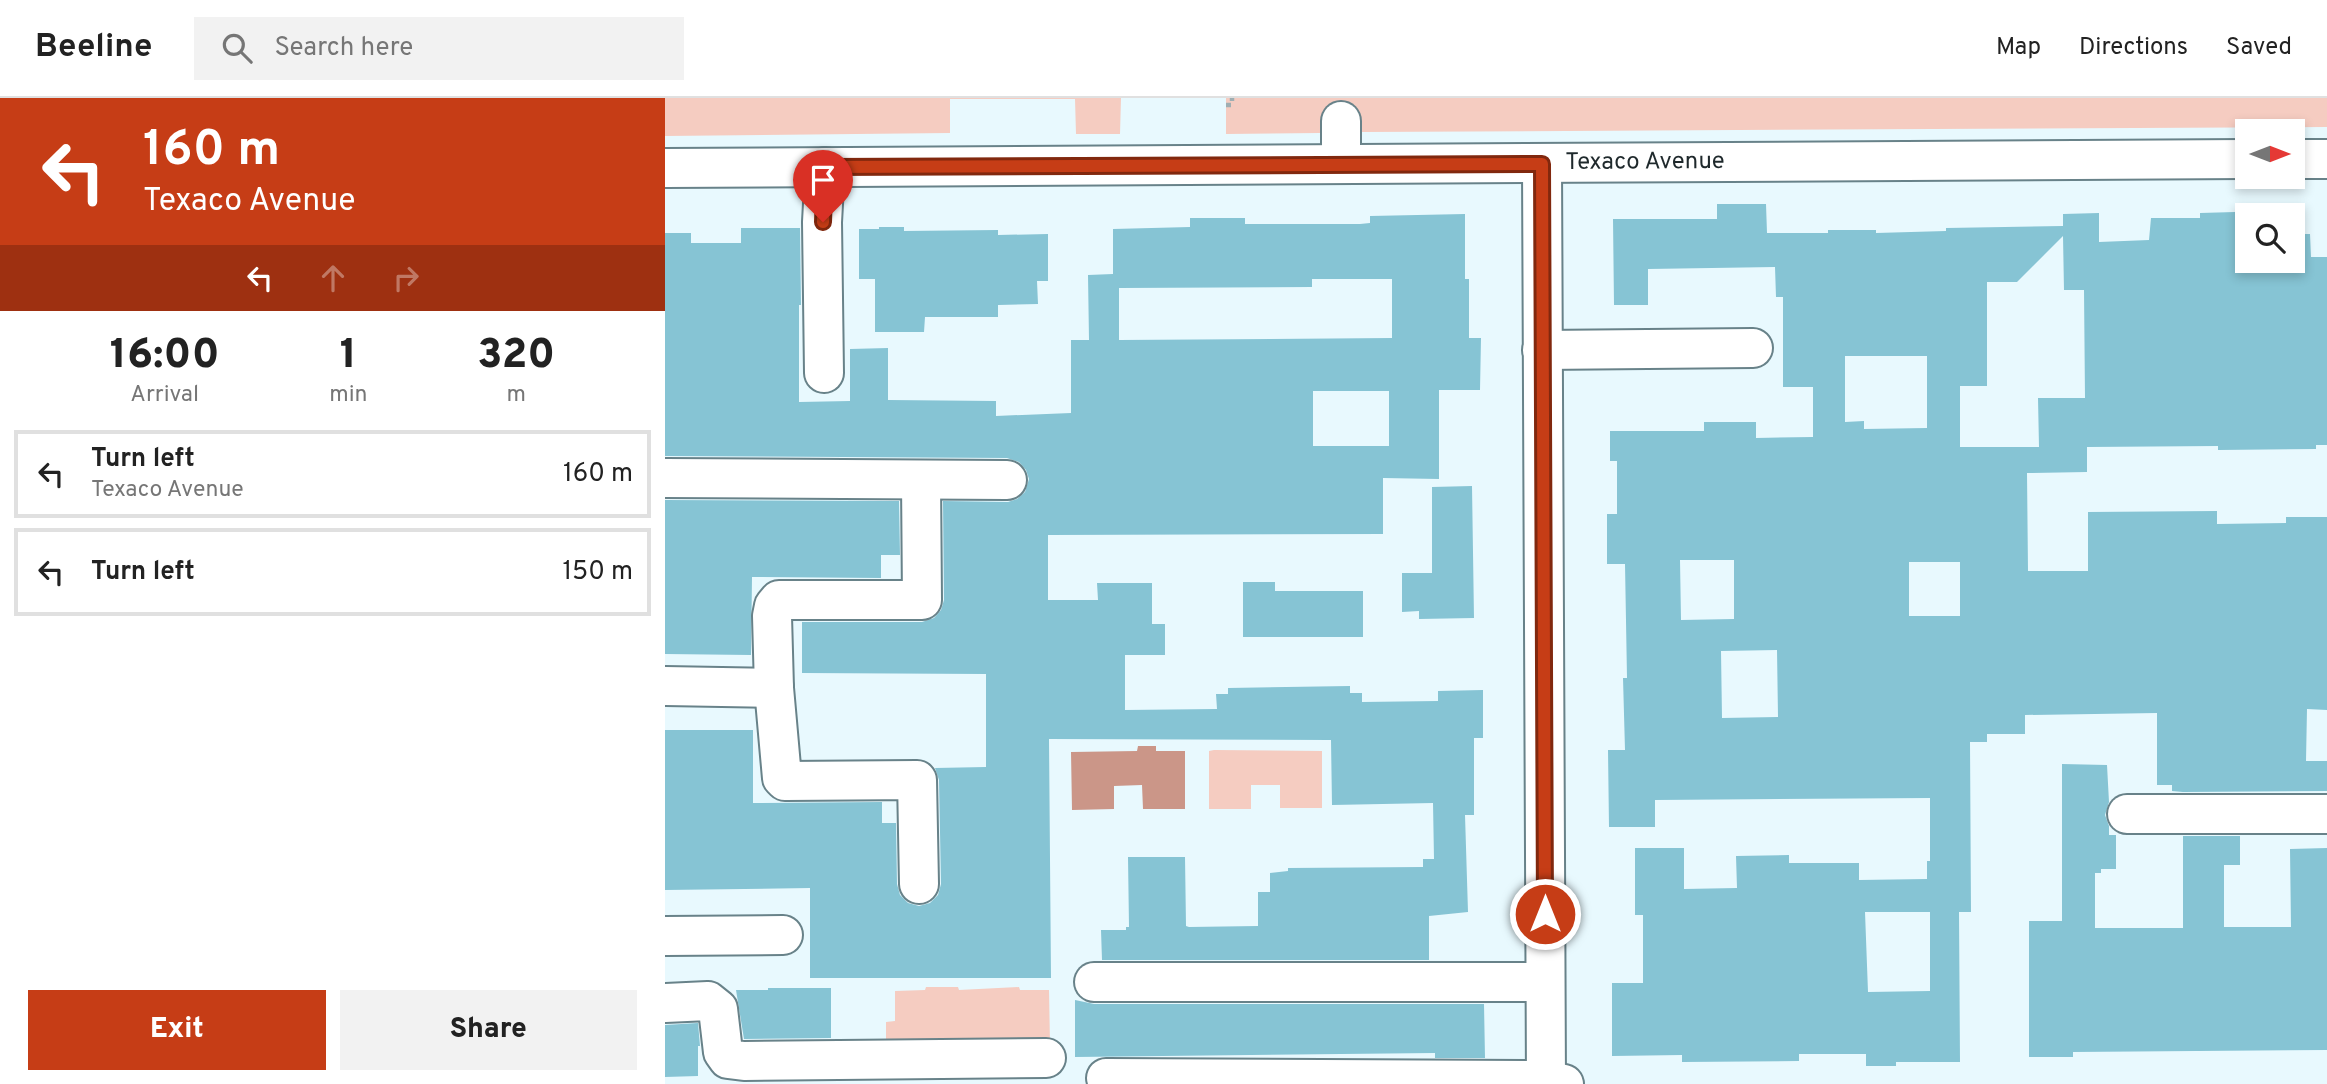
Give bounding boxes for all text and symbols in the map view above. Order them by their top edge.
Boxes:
search box [194,17,684,80]
text: Beeline [35,27,152,69]
icon: search [218,29,256,67]
text: Search here [274,32,413,65]
text: Map [1996,33,2041,63]
text: Directions [2079,33,2188,63]
text: Saved [2226,33,2292,63]
north arrow [2235,119,2305,189]
map controls [2235,119,2305,273]
text: 160 m [143,121,280,183]
icon: left [28,126,119,217]
street label: Texaco Avenue [1565,147,1725,178]
pin [793,150,853,222]
icon: arrive [804,161,842,199]
text: Texaco Avenue [143,182,355,222]
button: search [2235,203,2305,273]
icon: left [241,259,279,297]
icon: ahead [314,259,352,297]
icon: right [387,259,425,297]
text: 16:00 [110,330,219,383]
text: 1 [340,330,357,383]
text: 320 [477,330,555,383]
text: Arrival [130,381,199,410]
text: min [329,381,368,410]
text: m [507,381,526,410]
text: Turn left [91,443,195,476]
icon: left [32,455,70,493]
text: 160 m [563,458,633,491]
text: Texaco Avenue [91,476,244,505]
icon: left [32,553,70,591]
text: Turn left [91,556,195,589]
text: 150 m [562,556,633,589]
position arrow [1508,877,1582,951]
button: Exit [28,990,326,1070]
button: Share [340,990,637,1070]

